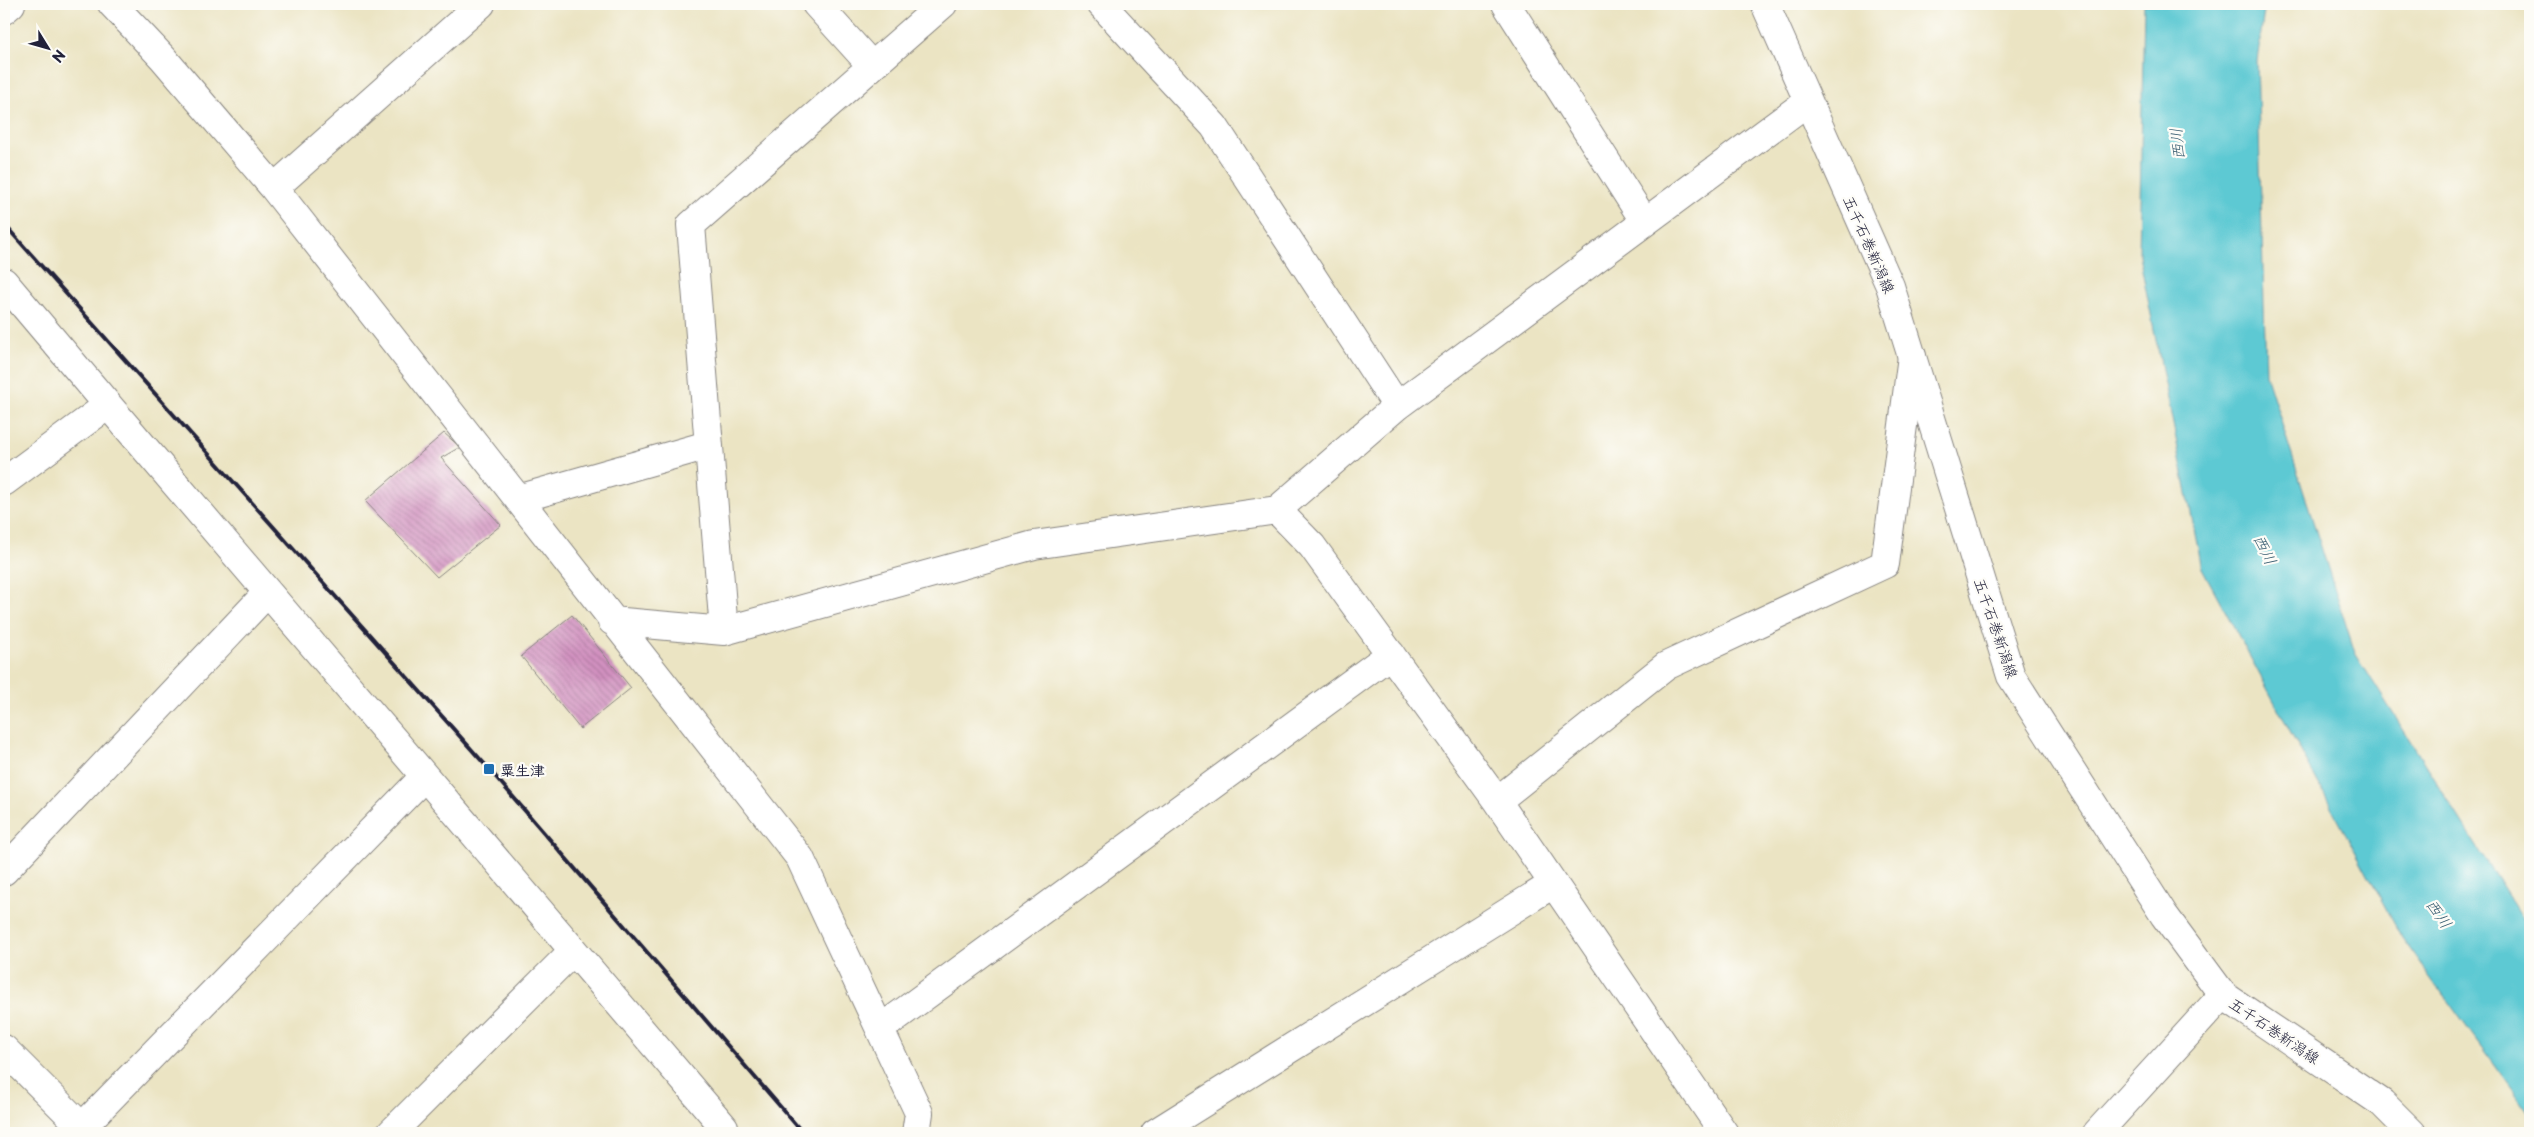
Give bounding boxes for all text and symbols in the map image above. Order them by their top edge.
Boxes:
north arrow [22,22,72,72]
text: N [47,45,71,67]
water label: 西川 [2162,127,2190,161]
street label: 五千石巻新潟線 [1838,191,1902,297]
water label: 西川 [2248,529,2284,569]
street label: 五千石巻新潟線 [1969,575,2025,681]
place label: 粟生津 [500,758,545,781]
marker: 粟生津 [482,762,496,776]
water label: 西川 [2421,893,2459,933]
street label: 五千石巻新潟線 [2225,991,2325,1069]

